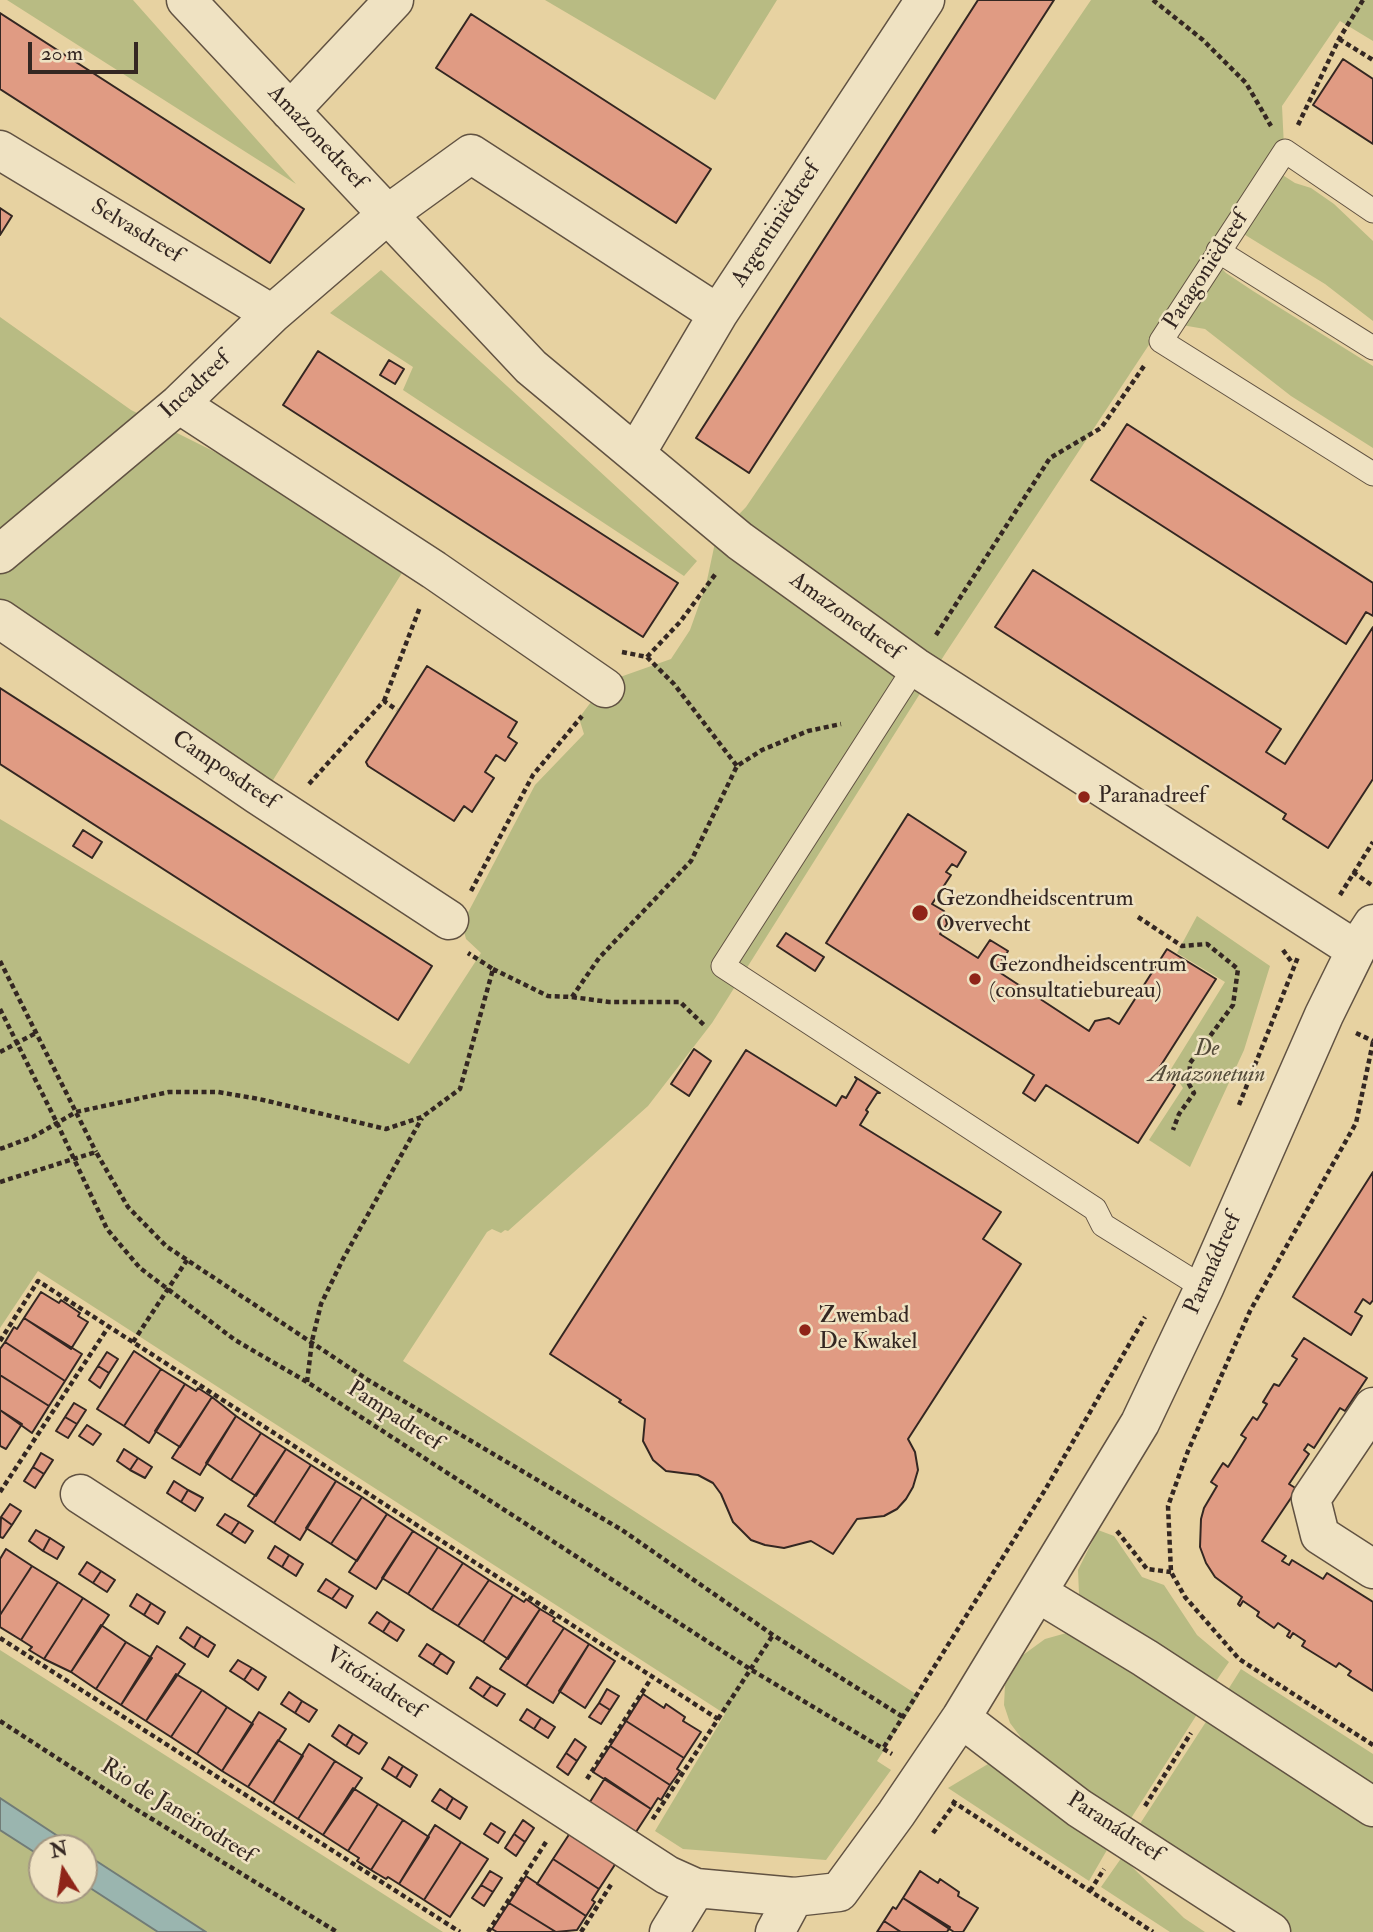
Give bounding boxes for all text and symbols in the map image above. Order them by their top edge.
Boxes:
scale bar [32,28,142,72]
text: 20 m [41,40,83,67]
street label: Amazonedreef [261,80,371,196]
street label: Argentiniëdreef [726,157,828,293]
street label: Selvasdreef [85,194,187,270]
street label: Patagoniëdreef [1158,207,1256,335]
street label: Incadreef [155,346,237,426]
street label: Amazonedreef [783,567,907,667]
street label: Camposdreef [166,726,282,816]
place label: Paranadreef [1098,783,1206,811]
marker: Paranadreef [1076,789,1092,805]
place label: Gezondheidscentrum Overvecht [936,886,1134,940]
marker: Gezondheidscentrum Overvecht [910,903,930,923]
place label: Gezondheidscentrum (consultatiebureau) [989,952,1187,1006]
marker: Gezondheidscentrum (consultatiebureau) [967,971,983,987]
park label: De Amazonetuin [1149,1036,1265,1090]
street label: Paranádreef [1179,1209,1249,1319]
place label: Zwembad De Kwakel [819,1303,917,1357]
marker: Zwembad De Kwakel [797,1322,813,1338]
street label: Pampadreef [341,1376,447,1458]
street label: Vitóriadreef [320,1642,428,1726]
street label: Rio de Janeirodreef [95,1754,259,1870]
street label: Paranádreef [1061,1787,1167,1869]
north arrow [28,1834,98,1904]
text: N [48,1837,70,1864]

